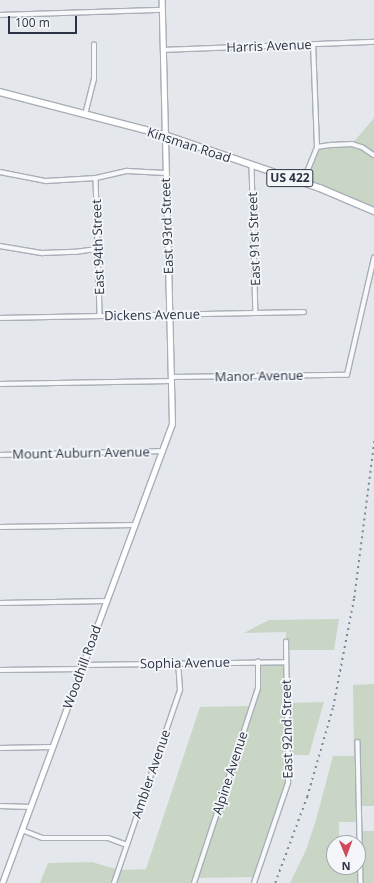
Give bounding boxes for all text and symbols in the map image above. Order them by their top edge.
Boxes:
scale bar [10,8,79,34]
text: 100 m [15,14,50,31]
street label: Harris Avenue [226,37,312,55]
street label: Kinsman Road [145,124,233,166]
road number: US 422 [266,168,314,188]
street label: East 93rd Street [158,178,176,274]
street label: East 91st Street [245,192,263,286]
street label: East 94th Street [89,199,107,295]
street label: Dickens Avenue [104,306,200,324]
street label: Manor Avenue [215,367,303,385]
street label: Mount Auburn Avenue [12,444,150,462]
street label: Woodhill Road [60,623,104,711]
street label: Sophia Avenue [140,654,230,672]
street label: East 92nd Street [278,679,296,779]
street label: Ambler Avenue [129,728,173,820]
street label: Alpine Avenue [209,729,251,817]
north arrow [326,835,366,875]
text: N [342,859,351,874]

